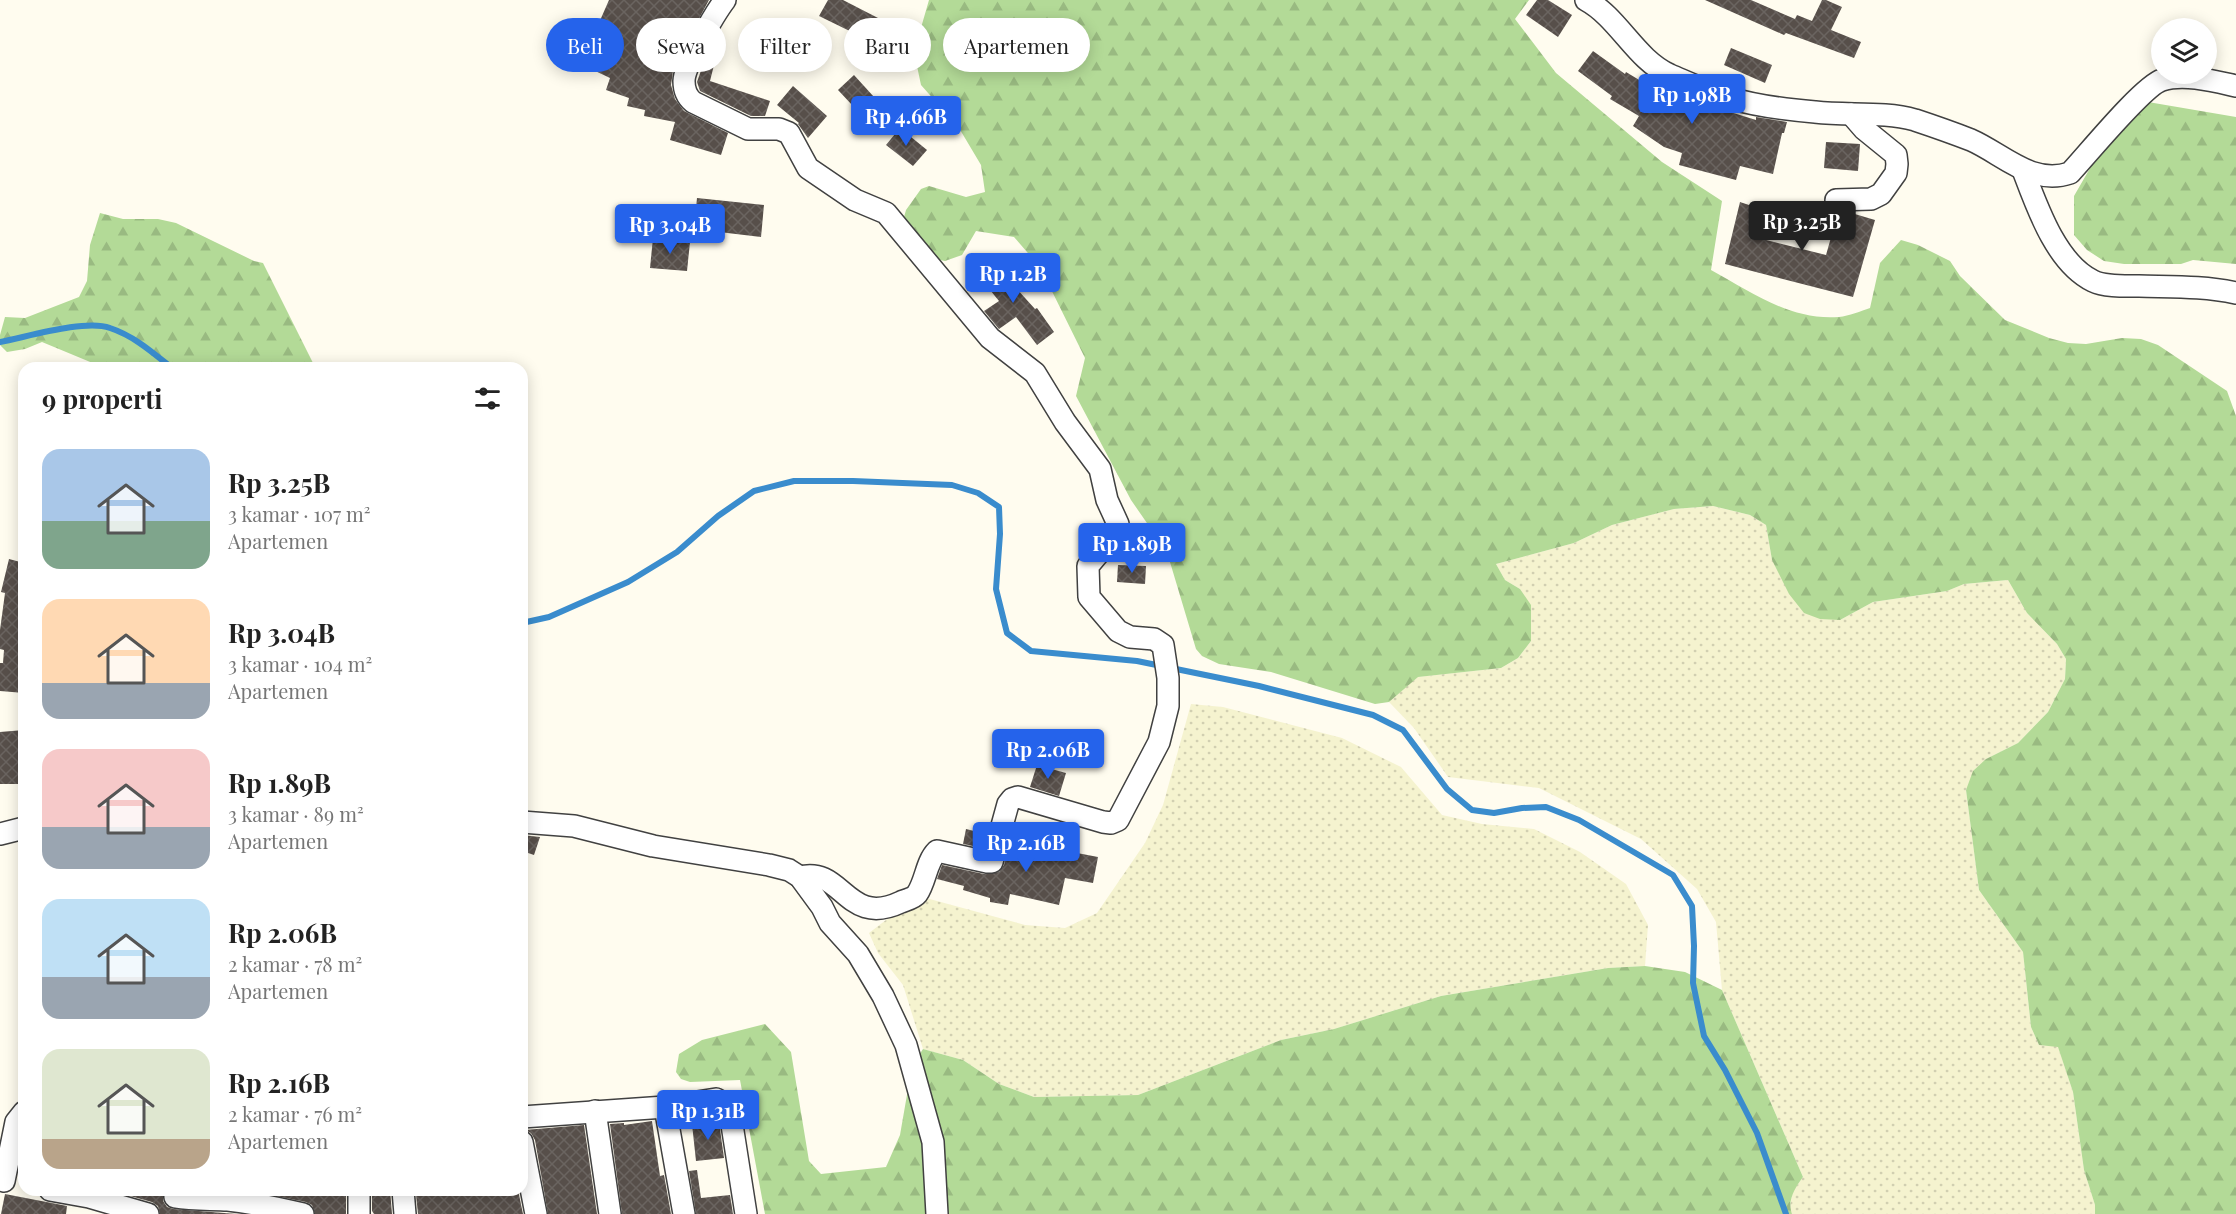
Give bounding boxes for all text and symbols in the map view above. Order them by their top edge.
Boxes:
chip: Beli [546,18,624,72]
chip: Sewa [636,18,726,72]
chip: Filter [738,18,832,72]
chip: Baru [844,18,931,72]
chip: Apartemen [943,18,1090,72]
map controls [2151,18,2217,84]
button: layers [2151,18,2217,84]
pin: Rp 1.98B [1630,74,1754,125]
text: Rp 1.98B [1652,80,1732,107]
pin: Rp 4.66B [844,96,968,147]
text: Rp 4.66B [865,102,947,129]
pin: Rp 3.25B [1740,201,1864,252]
pin: Rp 3.04B [608,204,732,255]
text: Rp 3.25B [1763,207,1841,234]
text: Rp 3.04B [629,210,711,237]
pin: Rp 1.2B [958,253,1068,304]
text: Rp 1.2B [979,259,1047,286]
text: 9 properti [42,381,163,416]
icon: filters [471,382,504,415]
text: Rp 3.25B [228,465,330,500]
icon: home [90,473,162,545]
text: 3 kamar · 107 m² [228,500,370,527]
pin: Rp 1.89B [1070,523,1194,574]
text: Apartemen [228,527,328,554]
text: Rp 1.89B [1092,529,1172,556]
text: Rp 3.04B [228,615,335,650]
icon: home [90,623,162,695]
text: 3 kamar · 104 m² [228,650,372,677]
text: Apartemen [228,677,328,704]
pin: Rp 2.06B [986,729,1110,780]
text: Rp 2.06B [1006,735,1090,762]
text: Rp 1.89B [228,765,331,800]
icon: home [90,773,162,845]
text: 3 kamar · 89 m² [228,800,364,827]
pin: Rp 2.16B [964,822,1088,873]
text: Apartemen [228,827,328,854]
text: Rp 2.16B [987,828,1065,855]
text: Rp 2.06B [228,915,337,950]
icon: home [90,923,162,995]
text: 2 kamar · 78 m² [228,950,362,977]
text: Apartemen [228,977,328,1004]
text: Rp 2.16B [228,1065,330,1100]
icon: home [90,1073,162,1145]
pin: Rp 1.31B [646,1090,770,1141]
text: Rp 1.31B [671,1096,745,1123]
text: 2 kamar · 76 m² [228,1100,362,1127]
text: Apartemen [228,1127,328,1154]

